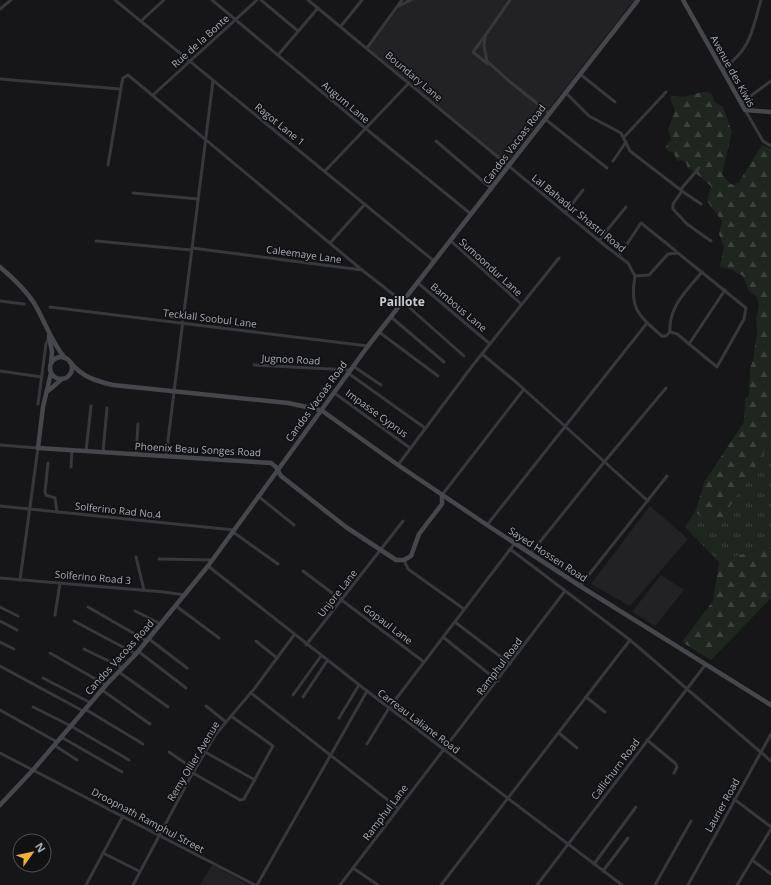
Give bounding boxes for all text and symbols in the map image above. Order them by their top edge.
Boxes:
street label: Rue de la Bonte [168,11,232,71]
street label: Avenue des Kiwis [707,33,759,110]
street label: Boundary Lane [382,48,446,104]
street label: Augum Lane [319,78,373,126]
street label: Ragot Lane 1 [252,100,308,148]
street label: Candos Vacoas Road [479,101,549,187]
street label: Lal Bahadur Shastri Road [529,171,629,255]
street label: Sumoondur Lane [456,235,526,299]
street label: Caleemaye Lane [265,242,343,266]
street label: Bambous Lane [428,279,490,335]
district label: Paillote [379,293,425,310]
street label: Tecklall Soobul Lane [162,305,258,331]
street label: Jugnoo Road [260,350,321,368]
street label: Candos Vacoas Road [282,358,350,444]
street label: Impasse Cyprus [343,386,411,441]
street label: Phoenix Beau Songes Road [134,439,262,459]
street label: Solferino Rad No.4 [74,499,162,522]
street label: Sayed Hossen Road [506,523,590,585]
street label: Unjore Lane [314,566,360,620]
street label: Solferino Road 3 [54,567,132,587]
street label: Gopaul Lane [360,601,416,647]
street label: Candos Vacoas Road [81,616,157,698]
street label: Ramphul Road [473,634,525,698]
street label: Carreau Laliane Road [375,685,463,757]
street label: Remy Ollier Avenue [164,718,223,804]
street label: Callichurn Road [587,736,643,802]
street label: Laurier Road [701,776,743,834]
street label: Ramphul Lane [359,781,411,843]
street label: Droopnath Ramphul Street [89,784,207,856]
north arrow [12,833,52,873]
text: N [32,839,50,855]

